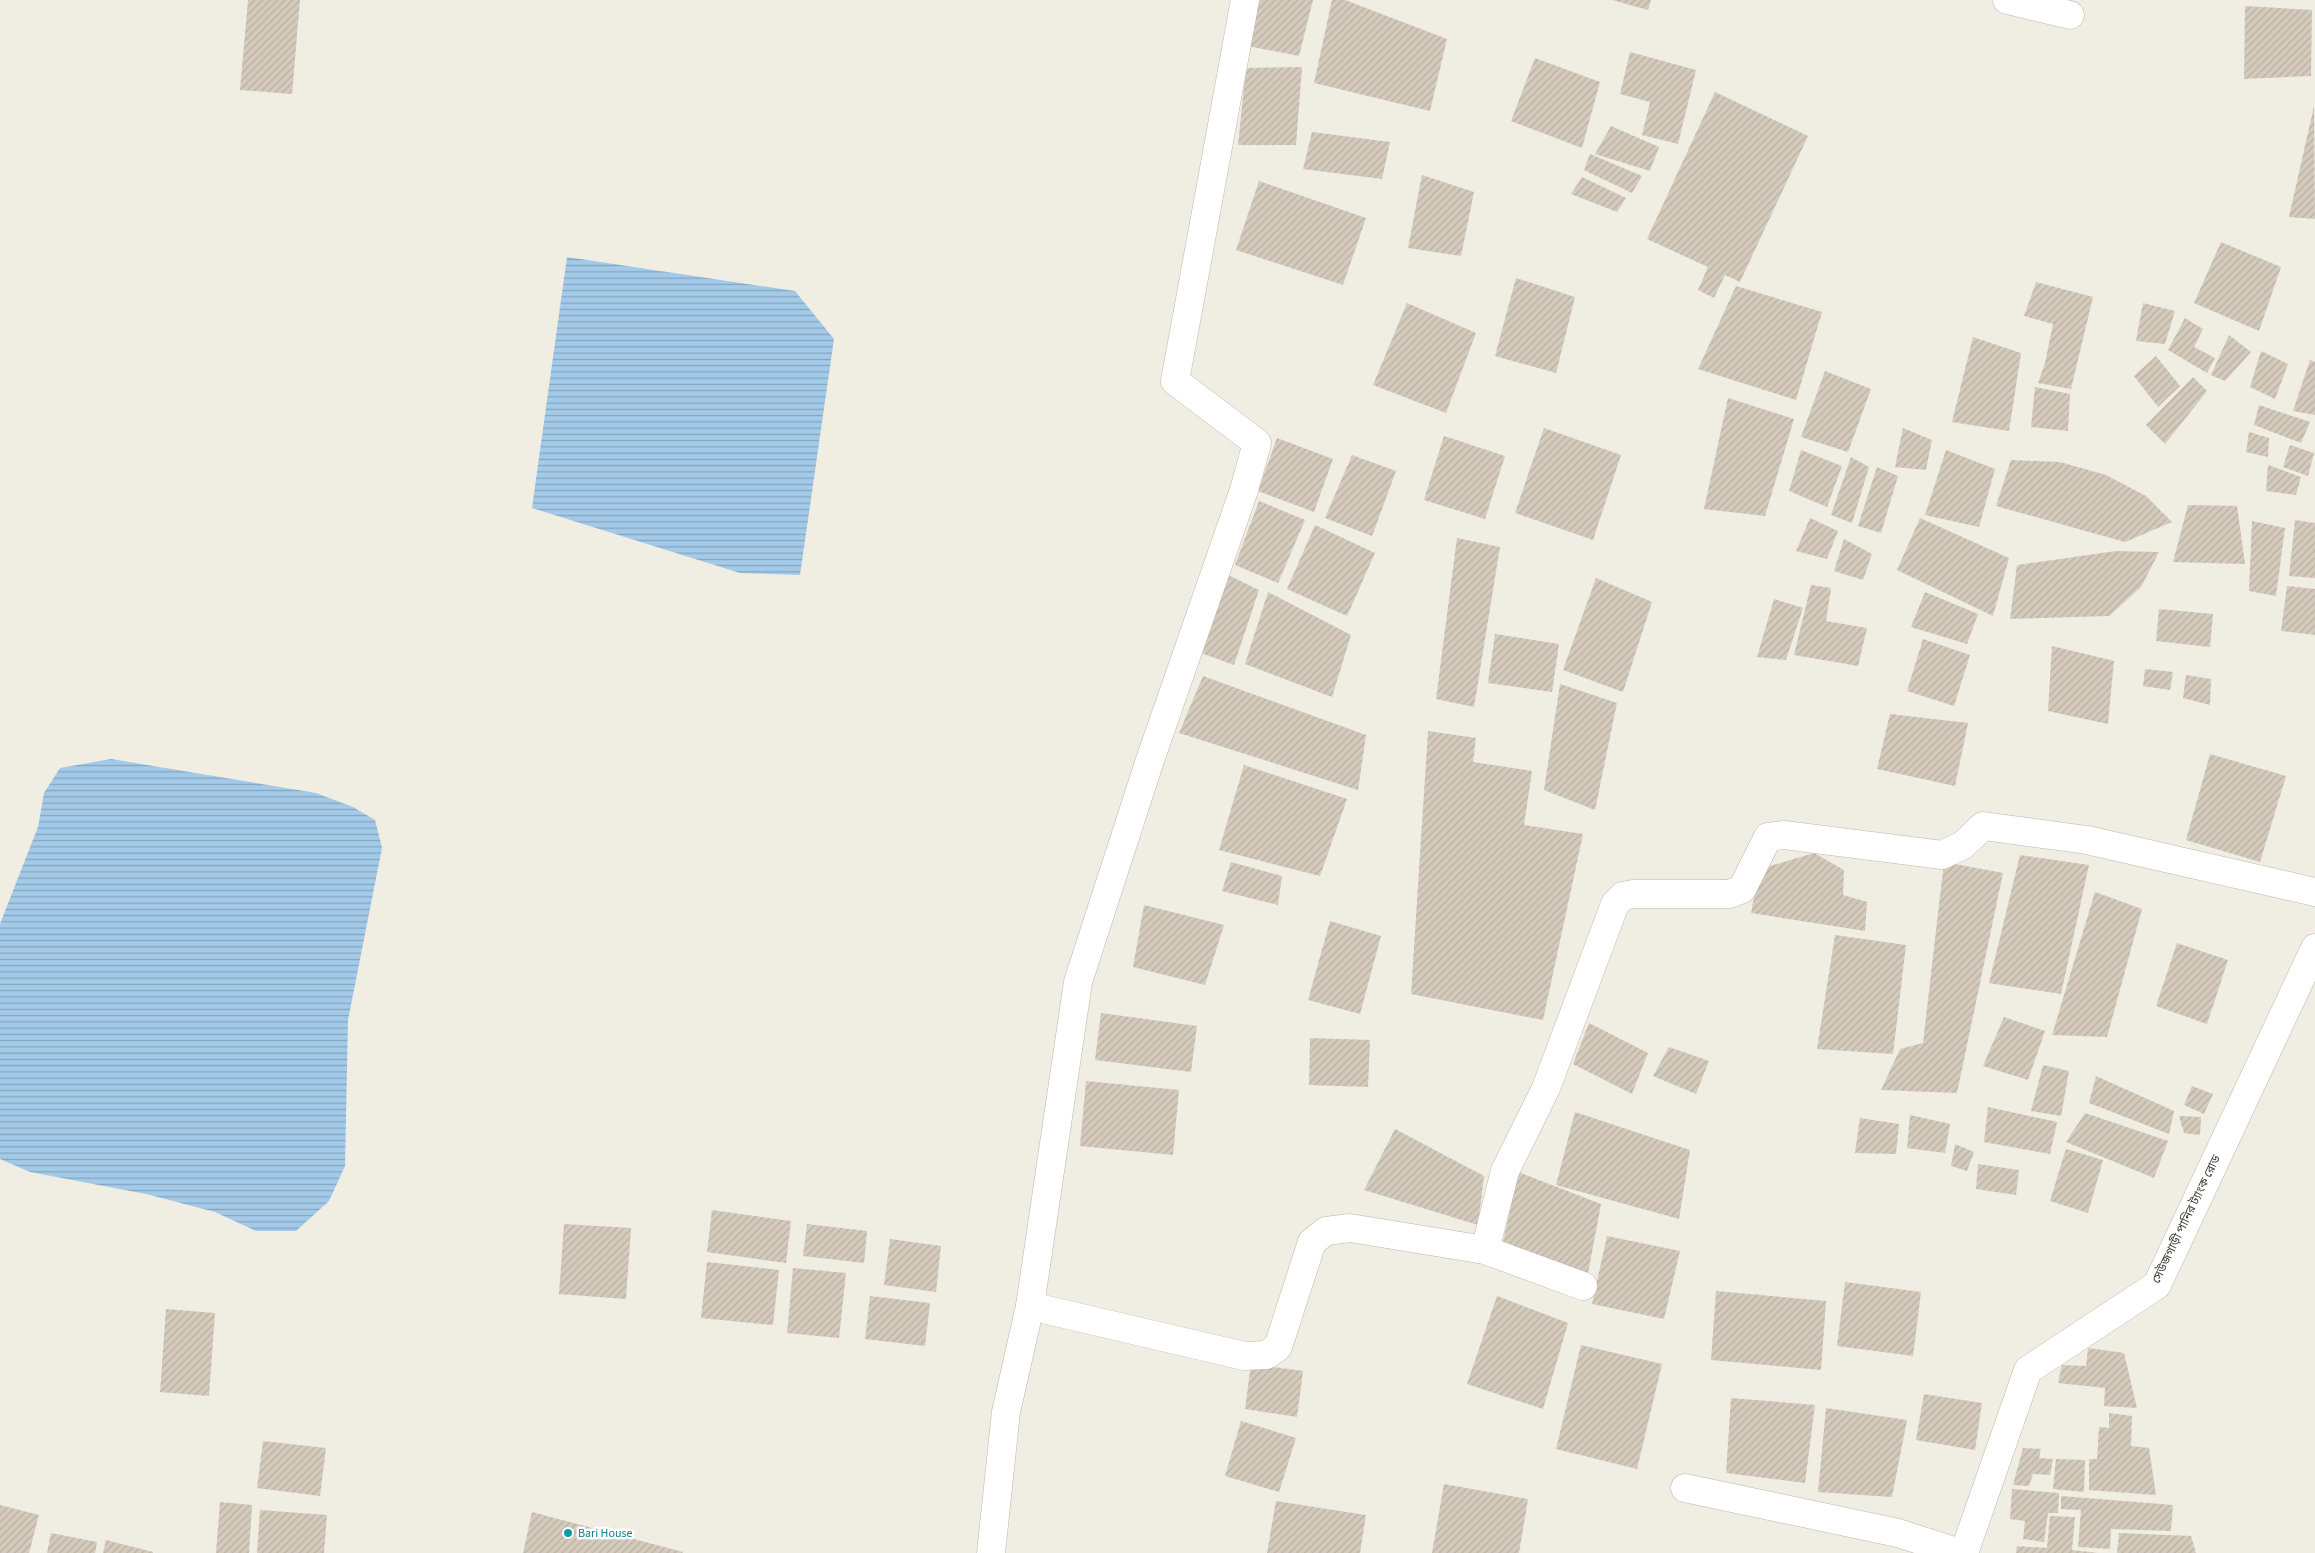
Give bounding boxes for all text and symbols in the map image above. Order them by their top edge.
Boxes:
street label: সেউজগাড়ী পানির ট্যাংক রোড [2148,1152,2225,1286]
place label: Bari House [578,1525,633,1542]
marker: Bari House [562,1527,574,1539]

